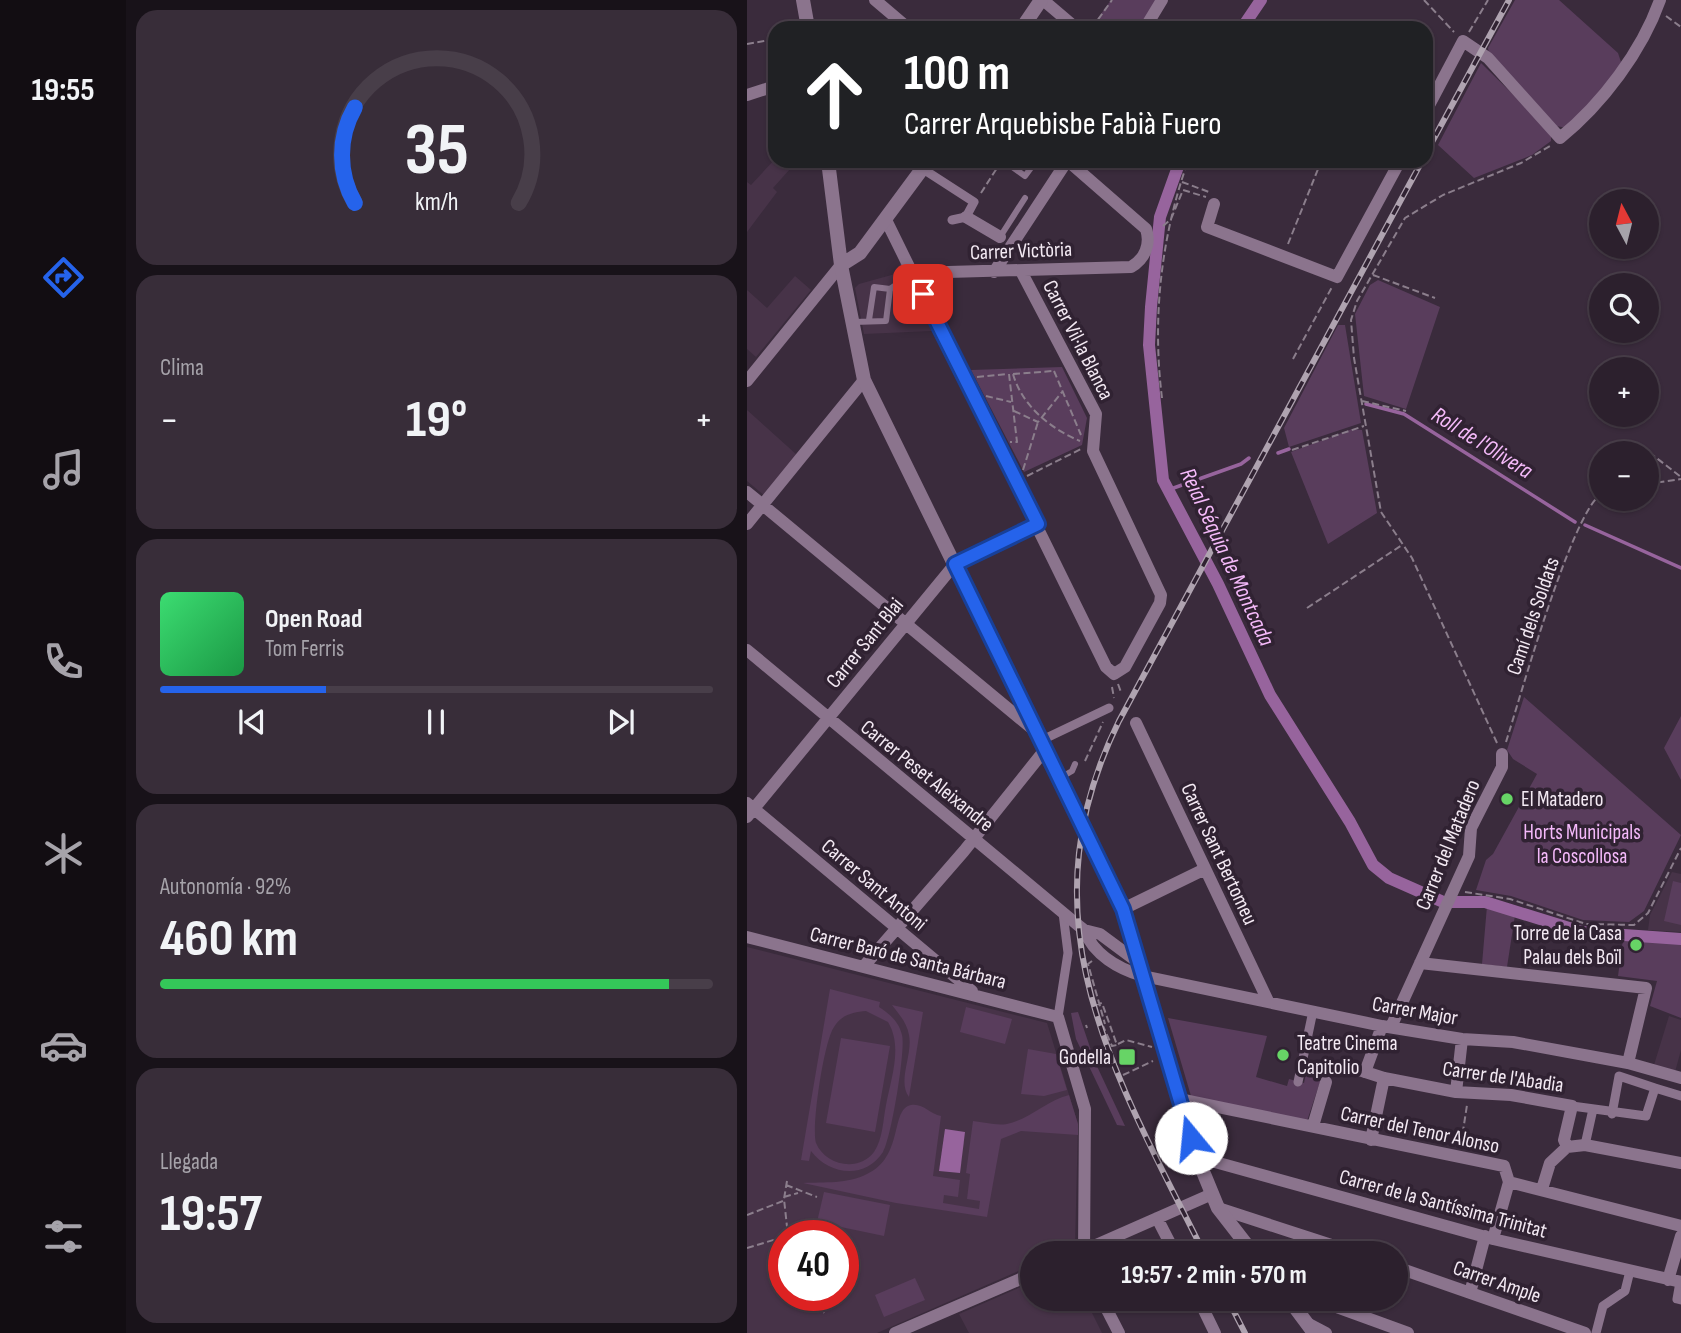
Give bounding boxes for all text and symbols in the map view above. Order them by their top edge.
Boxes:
text: 100 m [904,45,1010,104]
icon: ahead [789,49,880,140]
text: 19:55 [32,71,94,110]
text: Carrer Arquebisbe Fabià Fuero [904,105,1222,144]
text: 35 [404,108,469,196]
text: km/h [415,187,458,218]
north arrow [1589,189,1659,259]
map controls [1589,189,1659,511]
street label: Carrer Victòria [970,237,1072,265]
icon: directions [39,253,88,302]
pin [893,264,953,324]
button: search [1589,273,1659,343]
icon: arrive [904,275,942,313]
street label: Carrer Vil·la Blanca [1037,276,1119,404]
text: Clima [160,354,204,382]
button: + [1589,357,1659,427]
text: 19° [406,389,467,452]
text: − [160,398,179,443]
text: + [694,398,713,443]
water label: Roll de l'Olivera [1426,401,1538,485]
button: − [1589,441,1659,511]
icon: music [39,445,88,494]
water label: Reial Séquia de Montcada [1173,464,1281,651]
street label: Camí dels Soldats [1501,554,1565,678]
street label: Carrer Sant Blai [821,593,909,693]
text: Open Road [265,604,362,635]
text: Tom Ferris [265,635,344,663]
icon: phone [39,637,88,686]
icon: previous [233,703,271,741]
icon: pause [417,703,455,741]
icon: next [602,703,640,741]
street label: Carrer Peset Aleixandre [856,715,998,837]
street label: Carrer del Matadero [1410,776,1486,914]
street label: Carrer Sant Bertomeu [1175,779,1263,929]
place label: El Matadero [1521,787,1603,812]
marker: El Matadero [1499,791,1515,807]
park label: Horts Municipals la Coscollosa [1523,820,1641,869]
icon: climate [39,829,88,878]
street label: Carrer Sant Antoni [816,834,932,936]
text: Autonomía · 92% [160,873,291,901]
text: 460 km [160,908,298,971]
place label: Torre de la Casa Palau dels Boïl [1513,921,1622,970]
street label: Carrer Baró de Santa Bárbara [807,922,1009,994]
marker: Torre de la Casa Palau dels Boïl [1628,937,1644,953]
street label: Carrer Major [1370,991,1460,1031]
icon: car [39,1021,88,1070]
place label: Teatre Cinema Capitolio [1297,1031,1398,1080]
place label: Godella [1059,1045,1111,1070]
marker: Godella [1117,1047,1137,1067]
marker: Teatre Cinema Capitolio [1275,1047,1291,1063]
street label: Carrer de l'Abadia [1441,1056,1565,1098]
position arrow [1154,1101,1228,1175]
street label: Carrer del Tenor Alonso [1338,1101,1502,1159]
text: Llegada [160,1148,218,1176]
street label: Carrer de la Santíssima Trinitat [1336,1164,1550,1244]
text: 19:57 [160,1183,262,1246]
icon: filters [39,1212,88,1261]
speed limit sign: 40 [768,1220,859,1311]
street label: Carrer Ample [1450,1255,1544,1309]
text: 19:57 · 2 min · 570 m [1121,1260,1307,1291]

